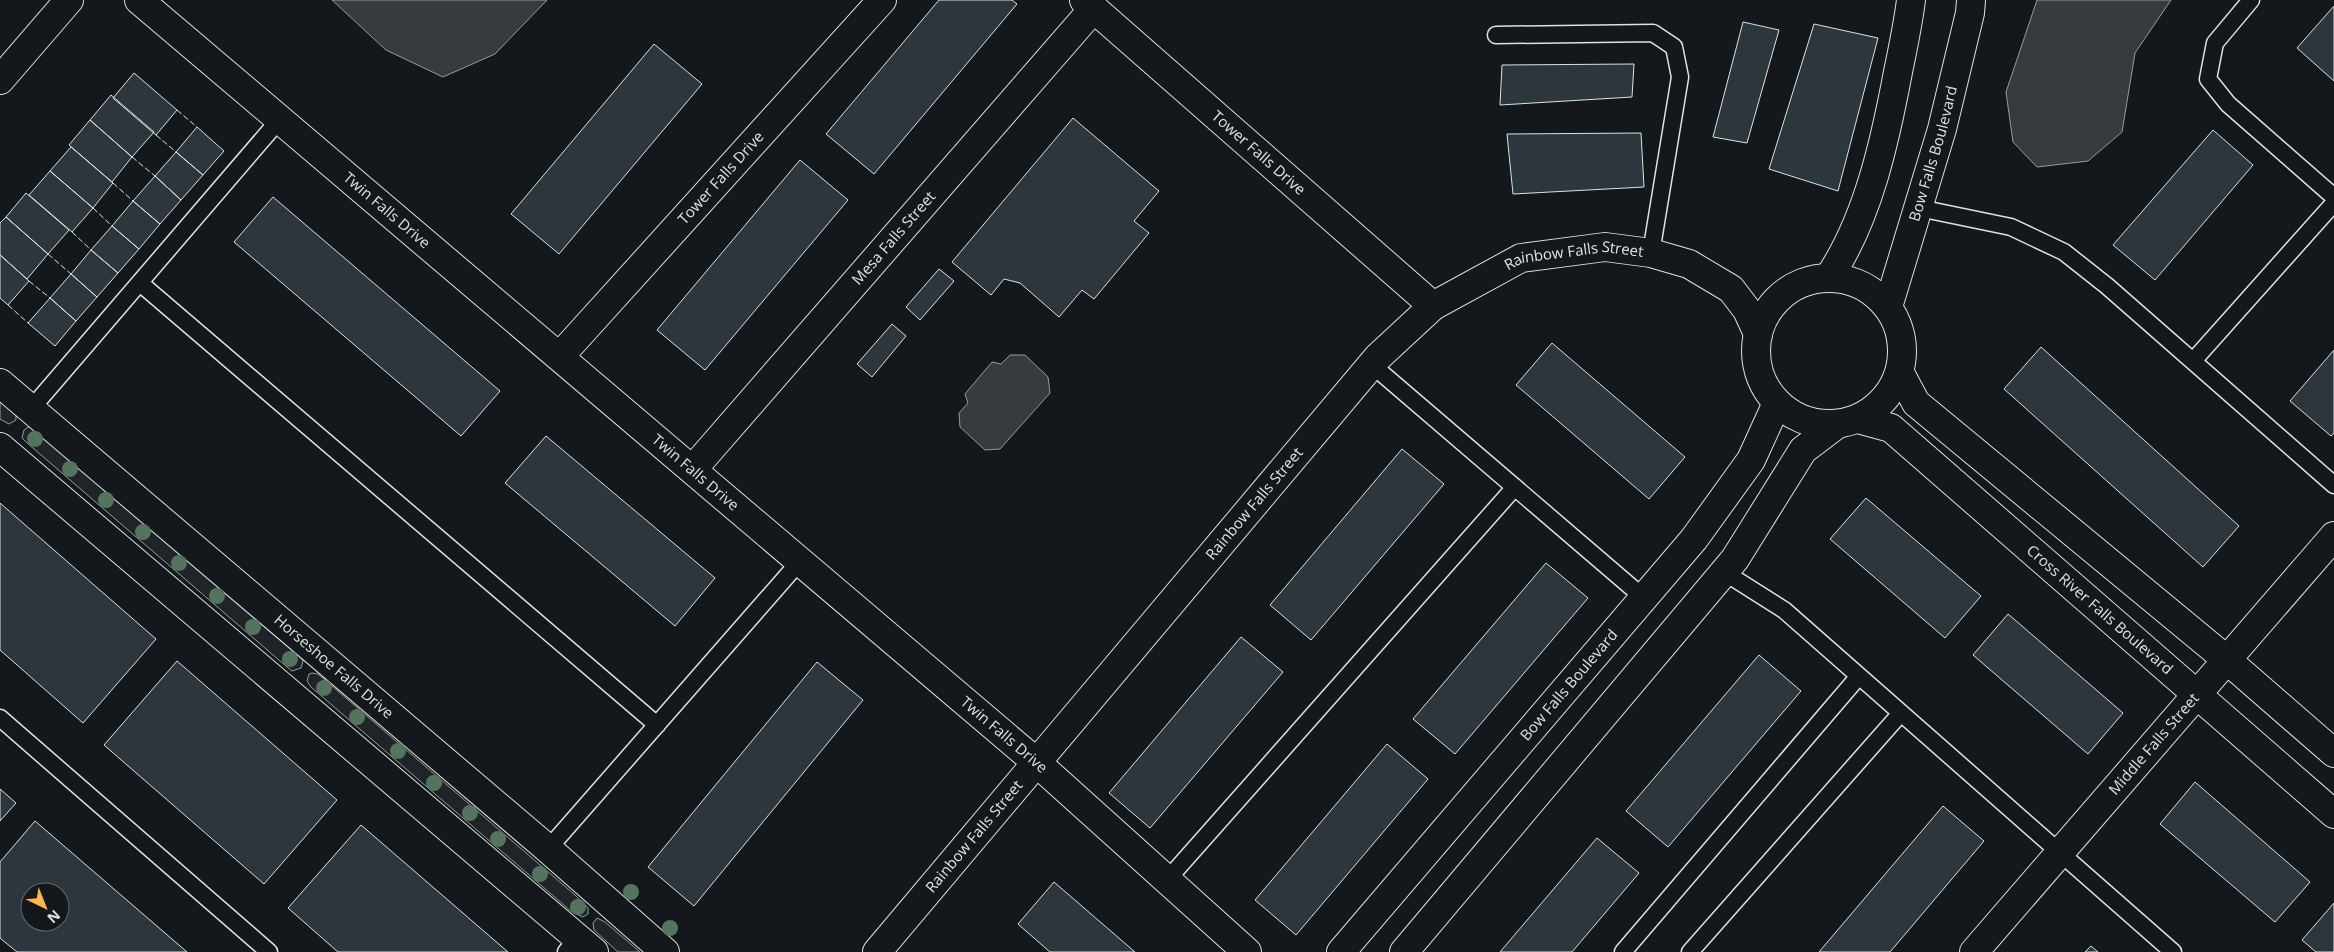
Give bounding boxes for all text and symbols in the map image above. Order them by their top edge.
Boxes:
street label: Bow Falls Boulevard [1904,83,1961,224]
street label: Tower Falls Drive [1208,105,1310,199]
street label: Tower Falls Drive [673,127,768,228]
street label: Twin Falls Drive [340,167,435,252]
street label: Mesa Falls Street [847,186,939,289]
street label: Rainbow Falls Street [1500,236,1645,274]
street label: Twin Falls Drive [648,429,744,515]
street label: Rainbow Falls Street [1201,443,1307,563]
street label: Cross River Falls Boulevard [2023,540,2178,678]
street label: Horseshoe Falls Drive [270,609,398,723]
street label: Bow Falls Boulevard [1515,625,1621,744]
street label: Middle Falls Street [2104,688,2203,799]
street label: Twin Falls Drive [957,691,1052,777]
street label: Rainbow Falls Street [920,775,1027,896]
north arrow [20,882,70,932]
text: N [44,906,65,928]

